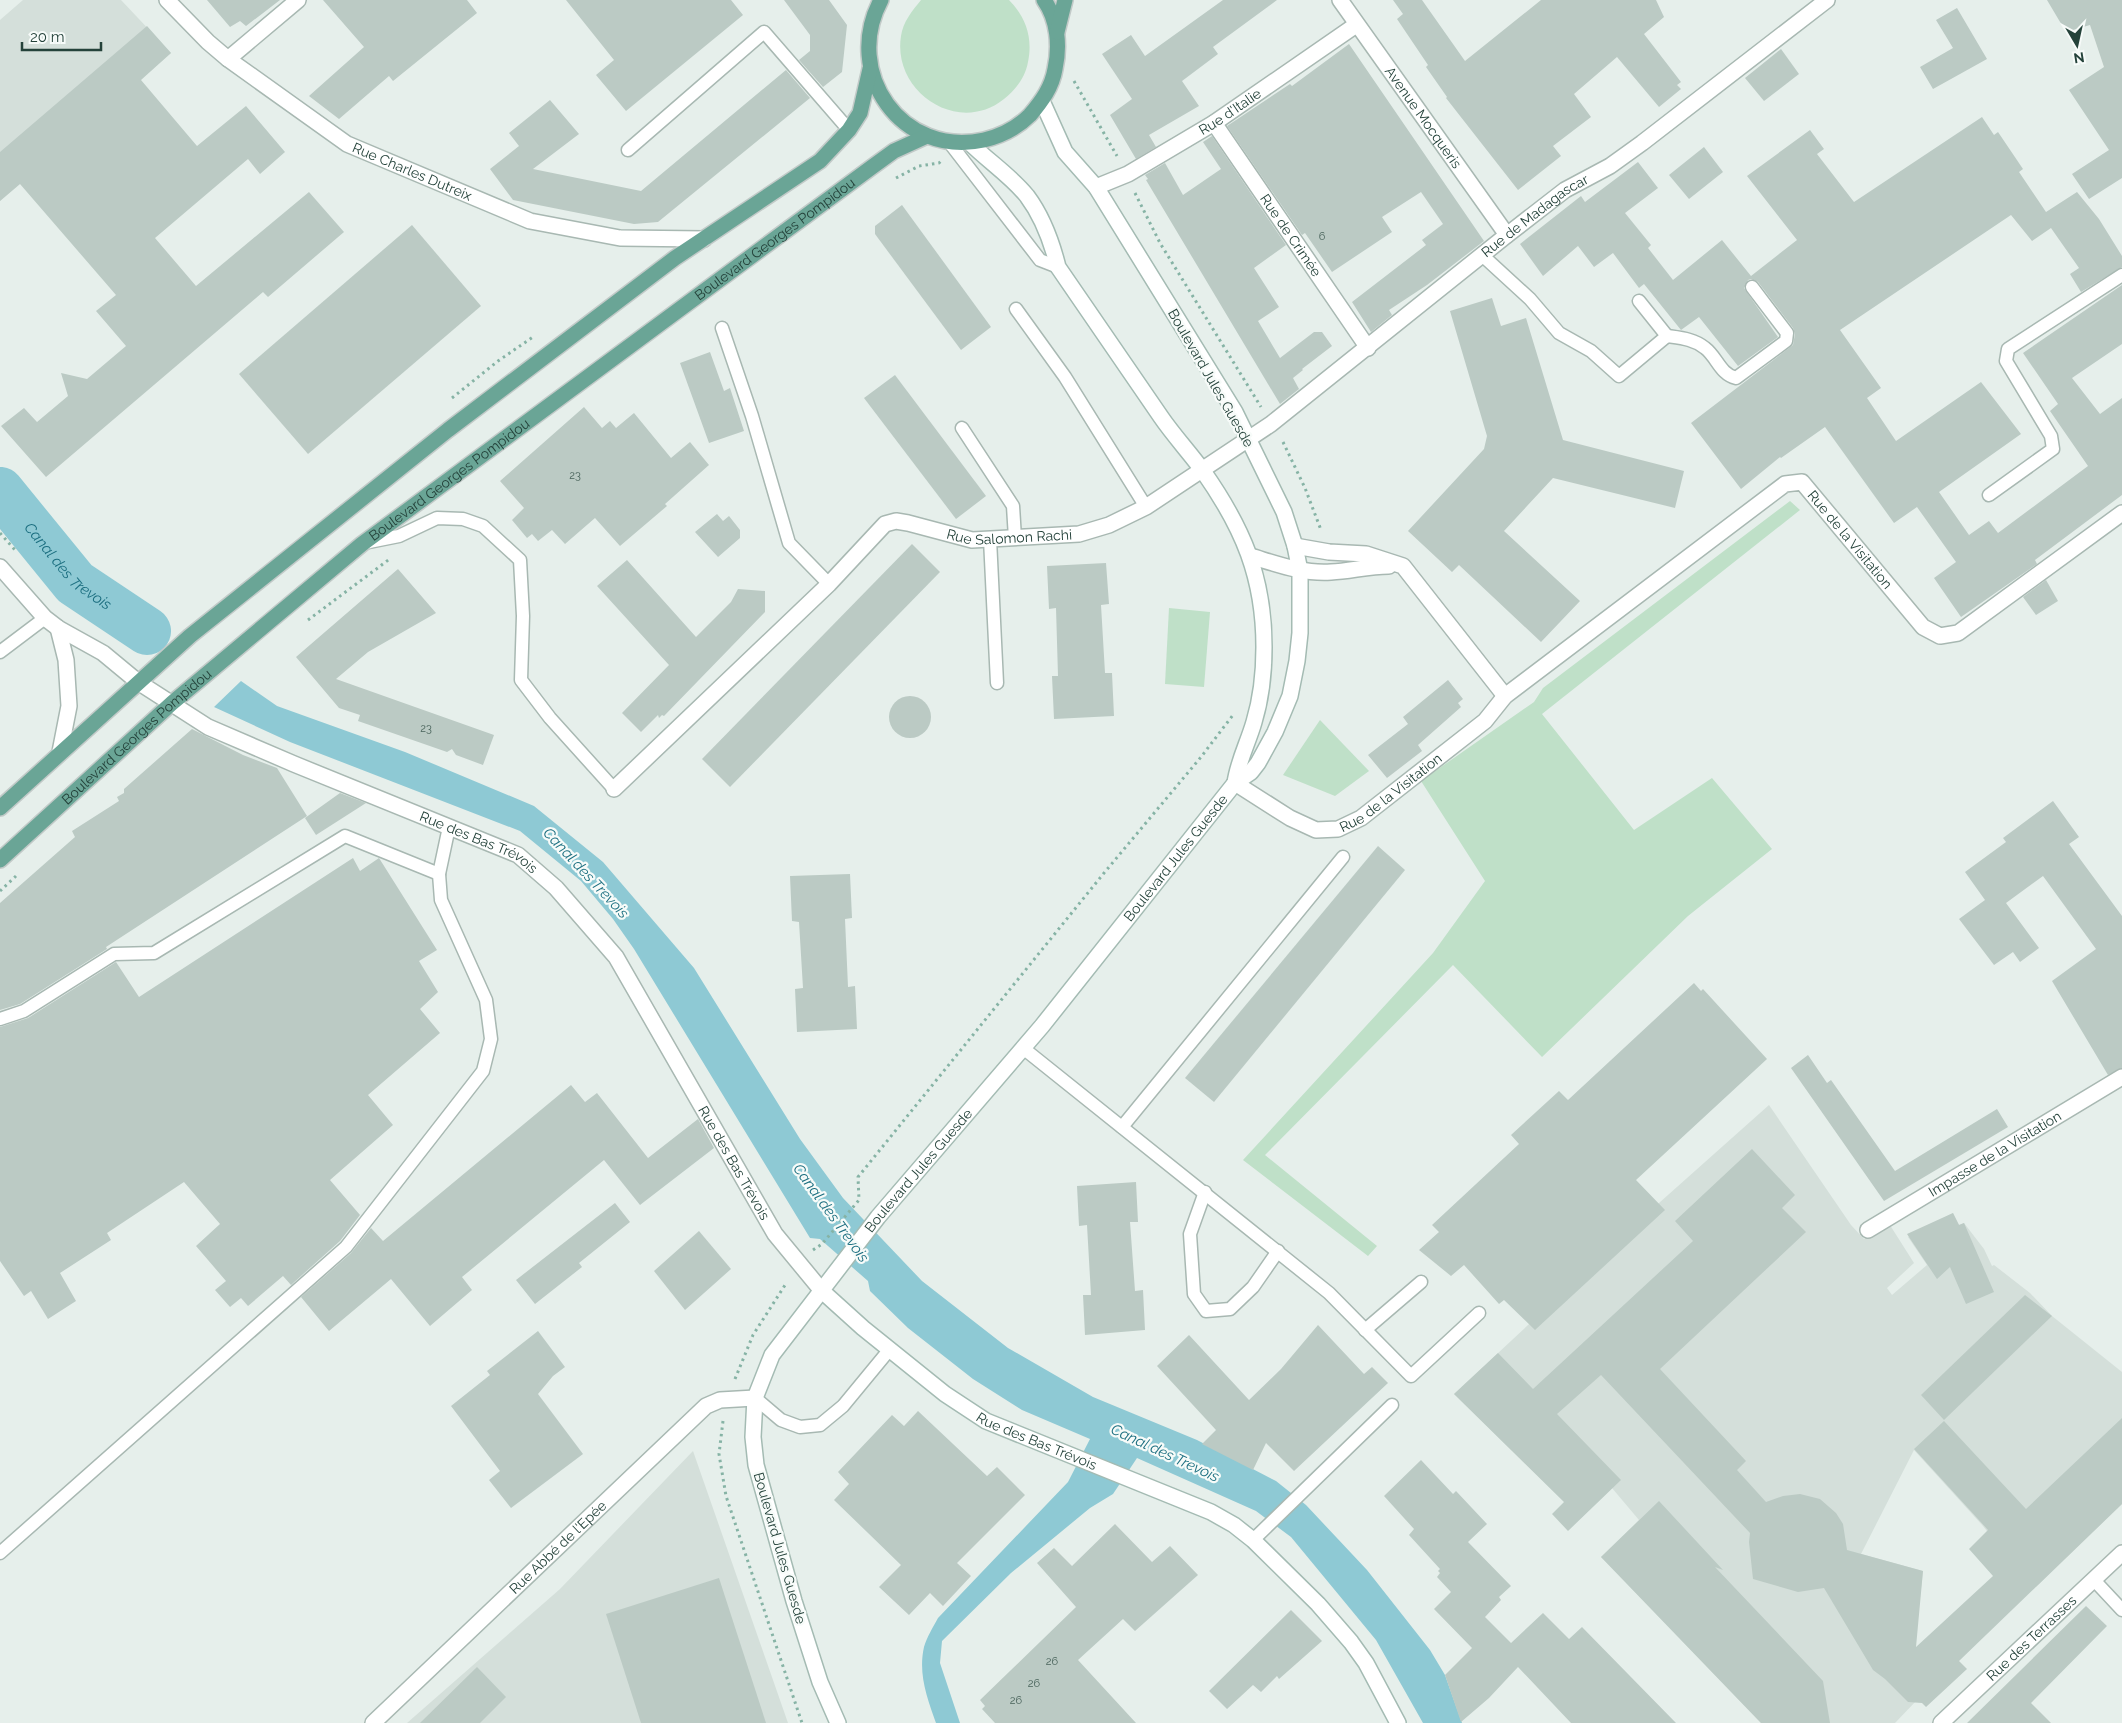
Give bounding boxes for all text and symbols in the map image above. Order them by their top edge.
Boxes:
scale bar [22,20,101,52]
north arrow [2052,20,2102,70]
text: 20 m [30,28,65,46]
text: N [2073,49,2086,67]
street label: Avenue Mocqueris [1382,63,1465,171]
street label: Rue d'Italie [1196,85,1264,138]
street label: Rue Charles Dutreix [350,139,474,204]
street label: Rue de Madagascar [1478,171,1591,260]
street label: Boulevard Georges Pompidou [692,174,858,303]
street label: Rue de Crimée [1257,191,1325,280]
house number: 6 [1319,230,1326,243]
street label: Boulevard Jules Guesde [1165,306,1257,450]
street label: Boulevard Georges Pompidou [366,415,532,544]
house number: 23 [569,469,581,482]
street label: Rue de la Visitation [1804,487,1896,592]
water label: Canal des Trevois [20,519,115,614]
street label: Rue Salomon Rachi [945,526,1072,548]
street label: Boulevard Georges Pompidou [58,666,214,808]
house number: 23 [420,722,432,735]
street label: Rue de la Visitation [1337,750,1445,835]
street label: Boulevard Jules Guesde [1120,791,1231,924]
street label: Rue des Bas Trévois [417,808,541,877]
water label: Canal des Trevois [539,824,633,922]
street label: Rue des Bas Trévois [695,1103,773,1223]
street label: Boulevard Jules Guesde [861,1106,975,1235]
street label: Impasse de la Visitation [1926,1108,2064,1200]
water label: Canal des Trevois [789,1160,873,1266]
street label: Rue des Bas Trévois [973,1409,1099,1473]
water label: Canal des Trevois [1108,1420,1222,1486]
street label: Boulevard Jules Guesde [751,1470,809,1626]
street label: Rue Abbé de l'Epée [506,1497,609,1597]
street label: Rue des Terrasses [1983,1592,2080,1684]
house number: 26 [1046,1655,1059,1668]
house number: 26 [1028,1677,1041,1690]
house number: 26 [1010,1694,1023,1707]

